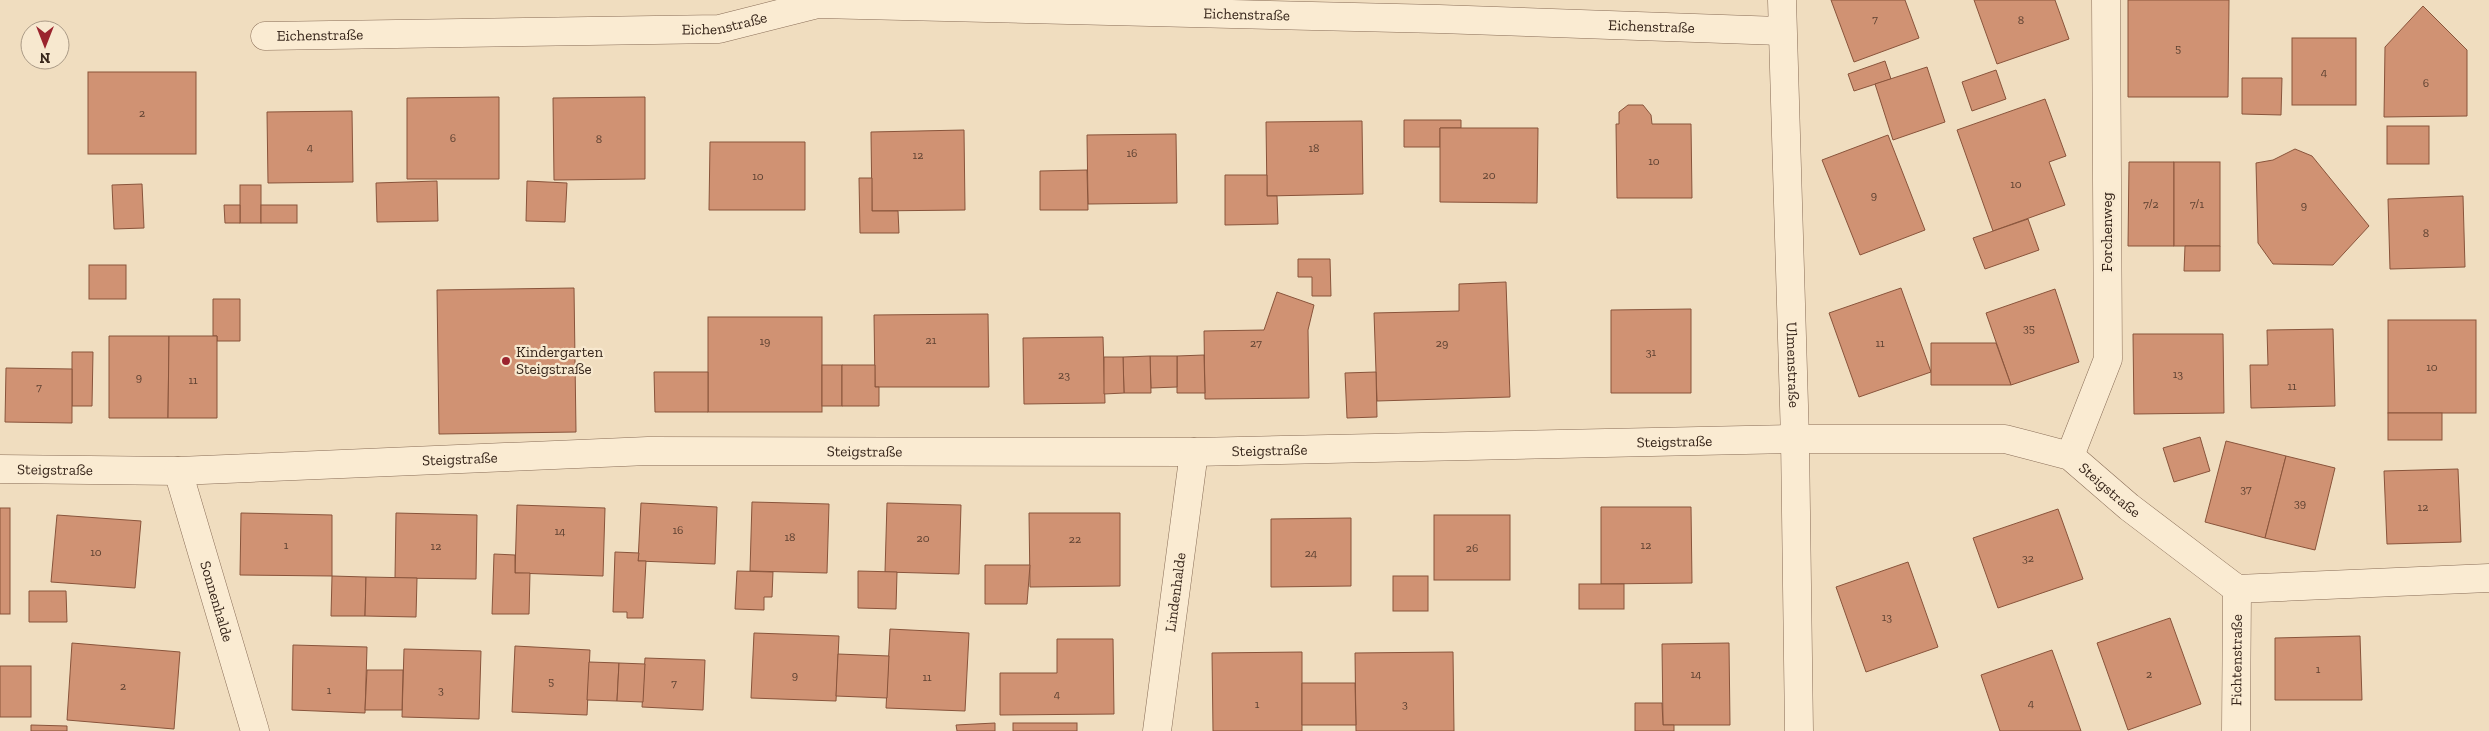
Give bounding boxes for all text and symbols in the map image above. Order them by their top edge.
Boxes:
street label: Eichenstraße [1203,4,1290,24]
street label: Eichenstraße [682,8,769,39]
house number: 7 [1872,12,1878,26]
house number: 8 [2018,13,2024,27]
street label: Eichenstraße [1608,16,1695,37]
north arrow [20,20,70,70]
street label: Eichenstraße [277,25,363,45]
house number: 5 [2175,41,2181,55]
text: N [39,49,50,66]
house number: 4 [2321,65,2328,79]
house number: 6 [2423,76,2429,90]
house number: 2 [139,106,145,120]
house number: 6 [450,131,456,145]
house number: 8 [596,132,602,146]
house number: 4 [307,140,314,154]
house number: 18 [1308,141,1320,155]
house number: 16 [1127,146,1138,160]
house number: 12 [913,148,923,162]
house number: 10 [1648,154,1660,168]
house number: 20 [1482,168,1496,182]
house number: 10 [752,169,764,183]
house number: 10 [2010,177,2022,191]
house number: 9 [1871,188,1877,202]
street label: Forchenweg [2098,192,2116,272]
house number: 7/2 [2143,197,2159,211]
house number: 7/1 [2190,197,2204,211]
house number: 9 [2301,198,2307,212]
house number: 8 [2423,226,2429,240]
house number: 35 [2023,321,2035,335]
street label: Ulmenstraße [1783,322,1803,408]
house number: 21 [926,333,937,347]
house number: 19 [760,334,771,348]
house number: 27 [1250,336,1262,350]
house number: 29 [1436,336,1448,350]
house number: 11 [1875,336,1885,350]
place label: Kindergarten Steigstraße [516,343,603,378]
house number: 31 [1646,345,1657,359]
marker: Kindergarten Steigstraße [500,355,512,367]
house number: 10 [2426,360,2438,374]
house number: 13 [2173,367,2183,381]
house number: 23 [1058,368,1070,382]
house number: 9 [136,370,142,384]
house number: 11 [188,373,198,387]
house number: 11 [2287,379,2297,393]
house number: 7 [36,380,42,394]
street label: Steigstraße [1636,432,1712,451]
street label: Steigstraße [1232,441,1308,460]
street label: Steigstraße [827,442,902,460]
street label: Steigstraße [422,448,498,470]
street label: Steigstraße [2075,459,2144,521]
street label: Steigstraße [17,460,93,479]
house number: 37 [2240,482,2252,496]
house number: 39 [2294,496,2306,510]
house number: 12 [2418,500,2428,514]
house number: 16 [673,523,684,537]
house number: 14 [554,524,566,538]
house number: 18 [784,530,796,544]
house number: 20 [916,531,930,545]
house number: 22 [1069,532,1081,546]
house number: 1 [284,538,289,552]
house number: 12 [1641,538,1651,552]
house number: 12 [431,539,441,553]
house number: 26 [1466,541,1478,555]
house number: 10 [90,545,102,559]
house number: 24 [1305,546,1318,560]
street label: Lindenhalde [1161,551,1190,633]
house number: 32 [2022,551,2034,565]
street label: Sonnenhalde [196,559,237,644]
house number: 13 [1882,610,1892,624]
street label: Fichtenstraße [2227,614,2246,706]
house number: 1 [2316,662,2321,676]
house number: 14 [1690,667,1702,681]
house number: 2 [2146,667,2152,681]
house number: 9 [792,668,798,682]
house number: 11 [922,670,932,684]
house number: 5 [548,674,554,688]
house number: 7 [671,676,677,690]
house number: 2 [120,679,126,693]
house number: 1 [327,683,332,697]
house number: 3 [438,683,444,697]
house number: 4 [1054,687,1061,701]
house number: 4 [2028,696,2035,710]
house number: 1 [1255,697,1260,711]
house number: 3 [1402,697,1408,711]

